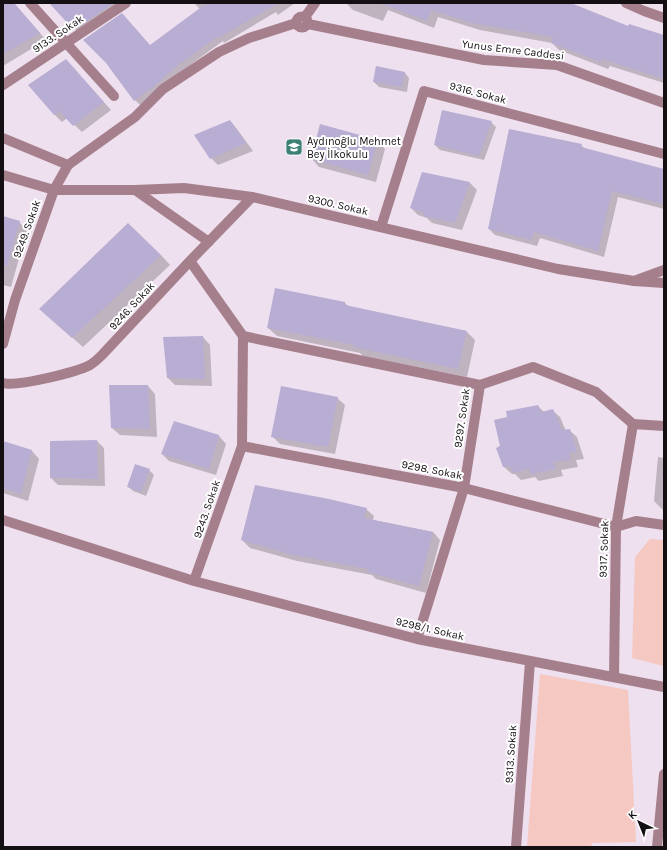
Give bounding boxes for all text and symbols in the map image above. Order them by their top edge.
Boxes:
street label: 9133. Sokak [30,12,86,56]
street label: Yunus Emre Caddesi [461,37,565,63]
street label: 9316. Sokak [448,79,508,107]
place label: Aydınoğlu Mehmet Bey İlkokulu [307,135,401,161]
school or university icon: Aydınoğlu Mehmet Bey İlkokulu [284,137,304,157]
street label: 9300. Sokak [307,192,369,218]
street label: 9249. Sokak [10,198,44,260]
street label: 9246. Sokak [106,279,158,333]
street label: 9297. Sokak [451,387,473,449]
street label: 9298. Sokak [401,458,463,482]
street label: 9243. Sokak [191,478,223,540]
street label: 9317. Sokak [597,520,611,578]
street label: 9298/1. Sokak [394,615,466,643]
street label: 9313. Sokak [502,724,520,784]
north arrow [619,802,659,842]
text: K [625,807,640,822]

